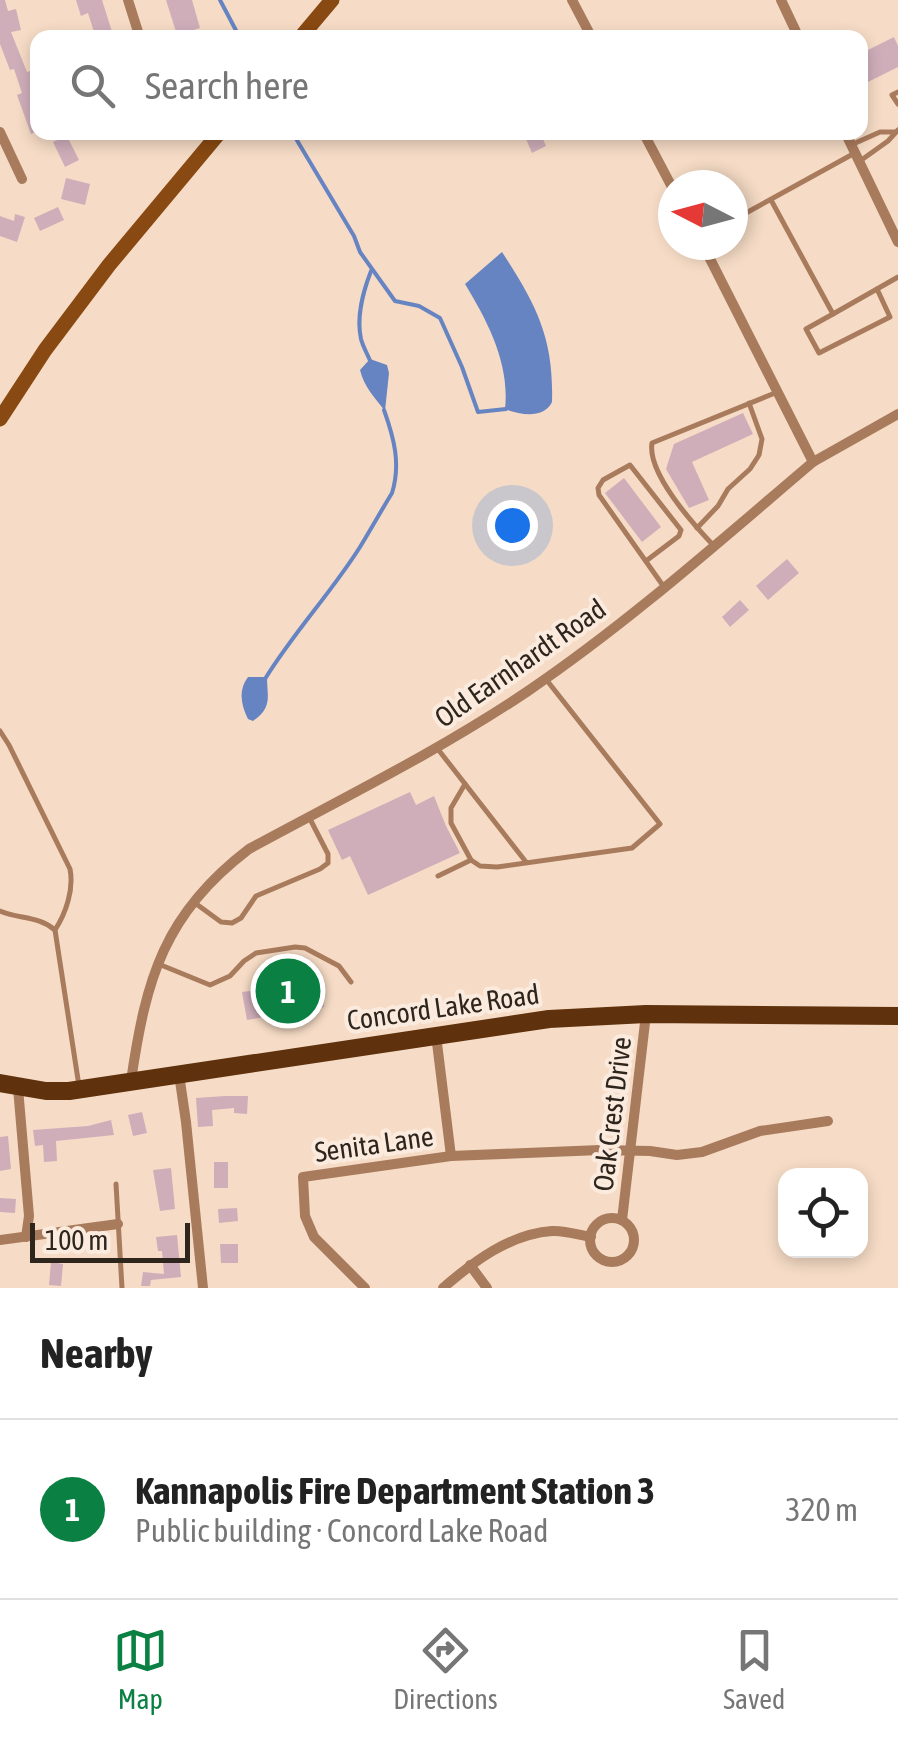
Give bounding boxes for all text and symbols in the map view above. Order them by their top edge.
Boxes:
search box [30,30,868,140]
icon: search [65,58,120,113]
text: Search here [145,64,309,107]
north arrow [658,170,748,260]
your location [487,500,538,551]
street label: Old Earnhardt Road [429,592,611,734]
pin: 1 [256,954,320,1028]
street label: Concord Lake Road [345,978,541,1036]
street label: Oak Crest Drive [587,1035,637,1193]
street label: Senita Lane [313,1120,435,1168]
map controls [778,1168,868,1258]
button: locate [778,1168,868,1258]
scale bar [30,1218,190,1262]
text: 100 m [45,1224,108,1256]
text: Nearby [40,1329,153,1377]
text: Kannapolis Fire Department Station 3 [135,1469,655,1512]
text: 1 [65,1491,80,1528]
text: 320 m [785,1491,858,1528]
text: Public building · Concord Lake Road [135,1512,548,1549]
tab: Map [113,1623,168,1715]
tab: Directions [393,1623,498,1715]
tab: Saved [723,1623,785,1715]

